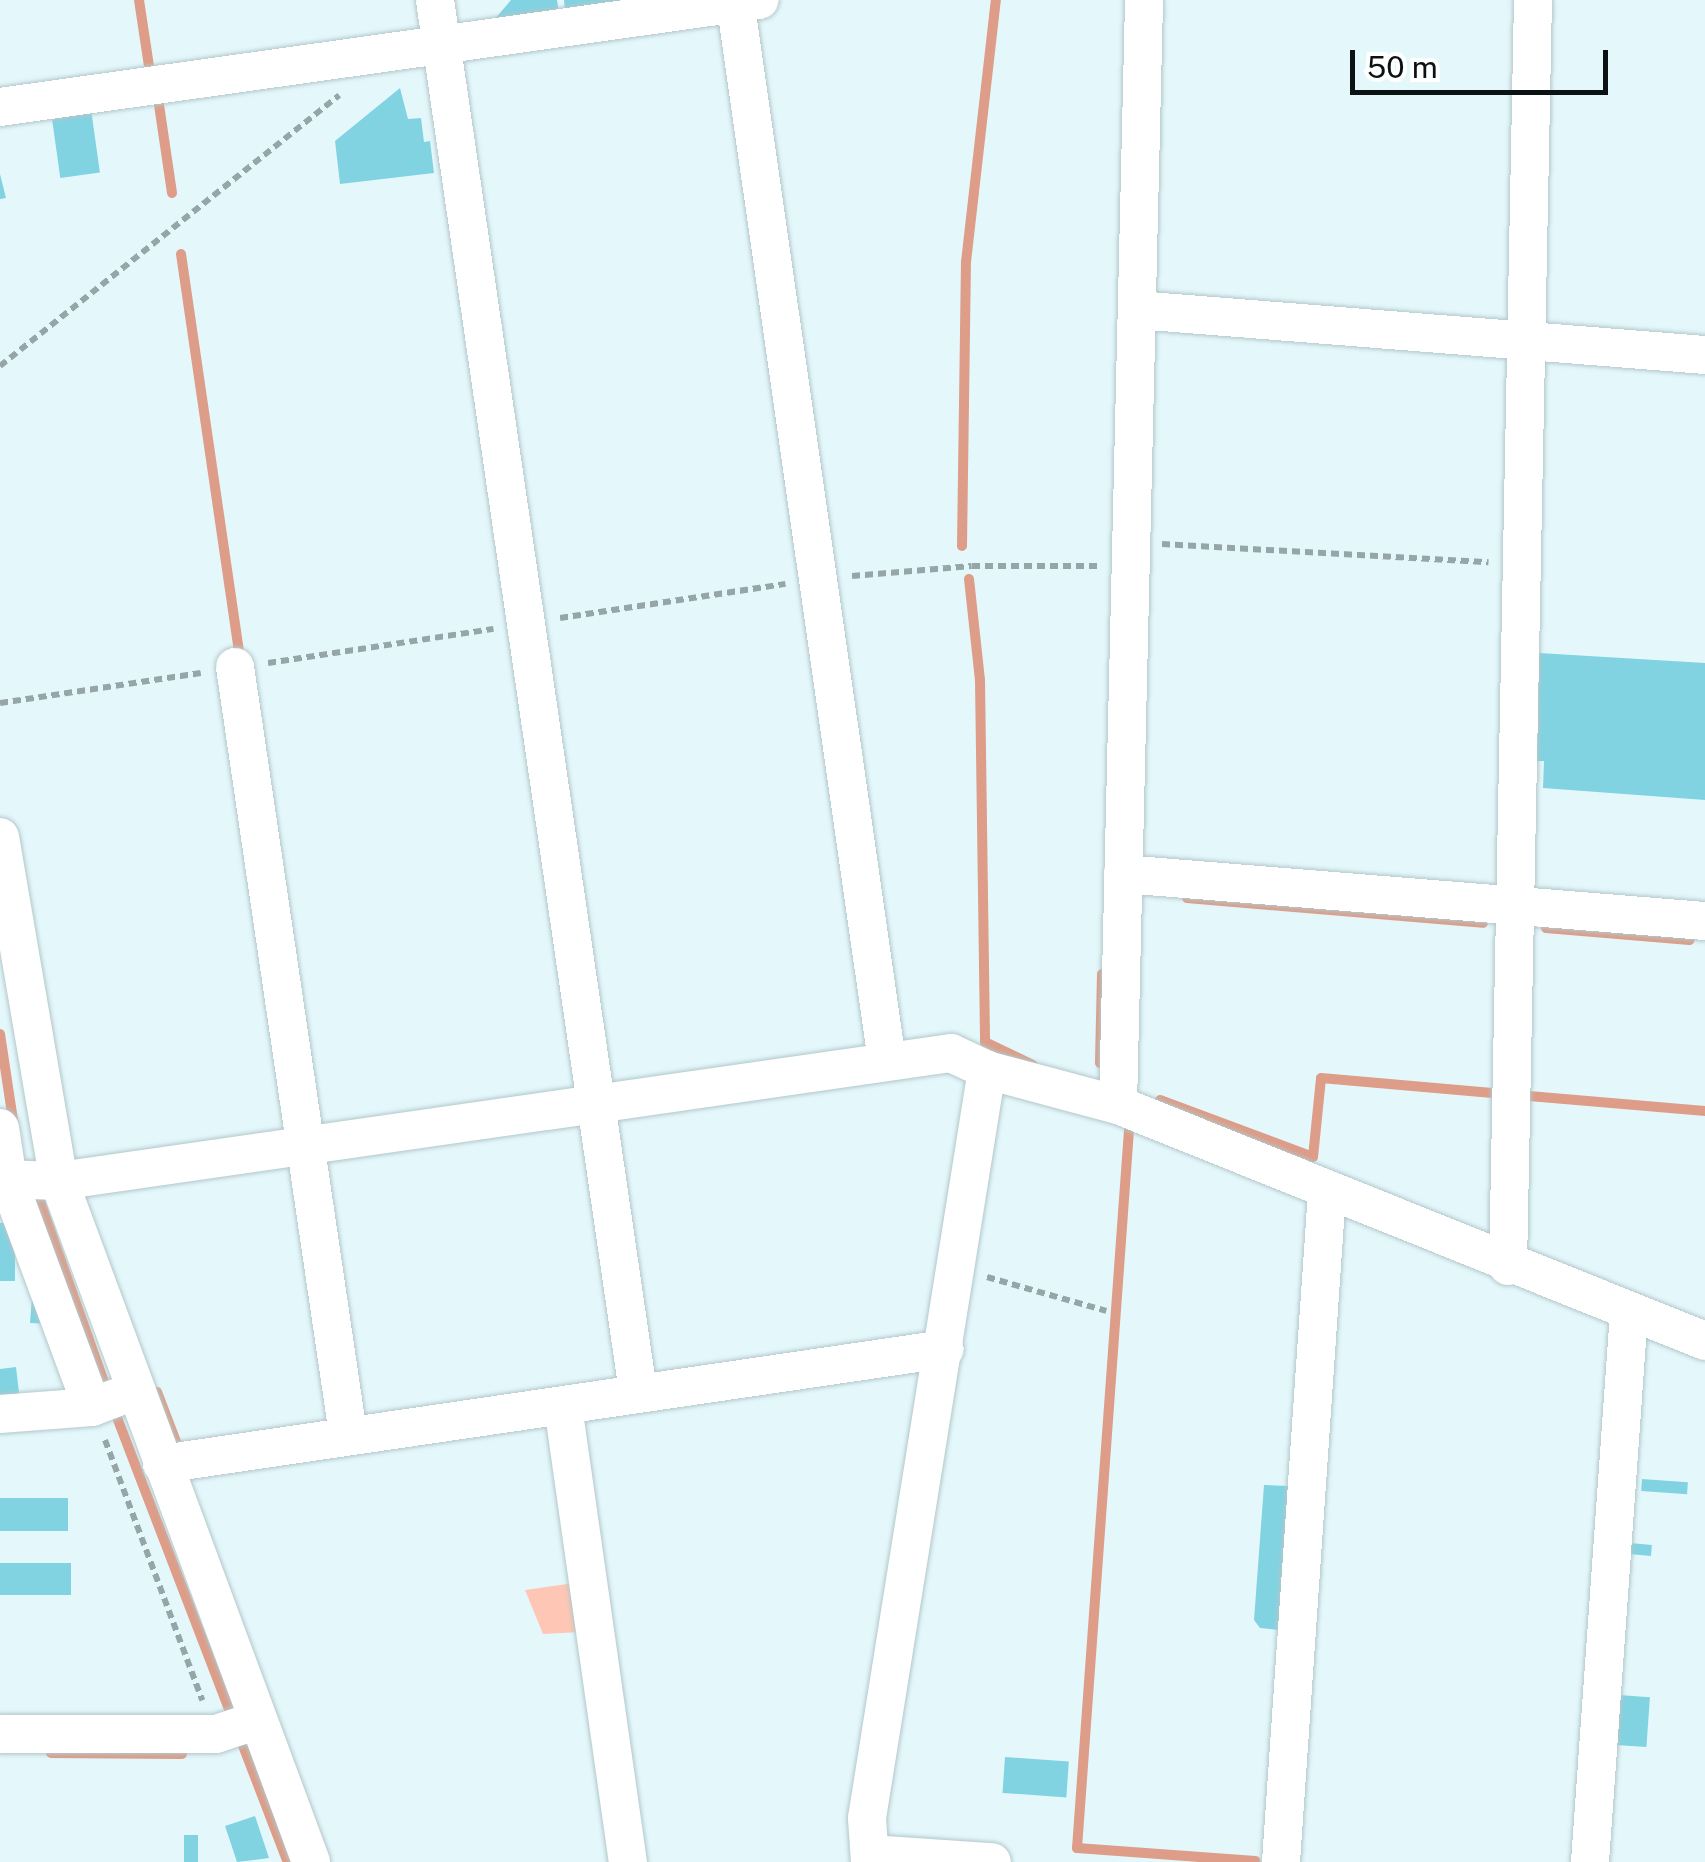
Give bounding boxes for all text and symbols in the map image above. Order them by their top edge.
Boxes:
scale bar [1355,30,1612,92]
text: 50 m [1367,49,1438,85]

